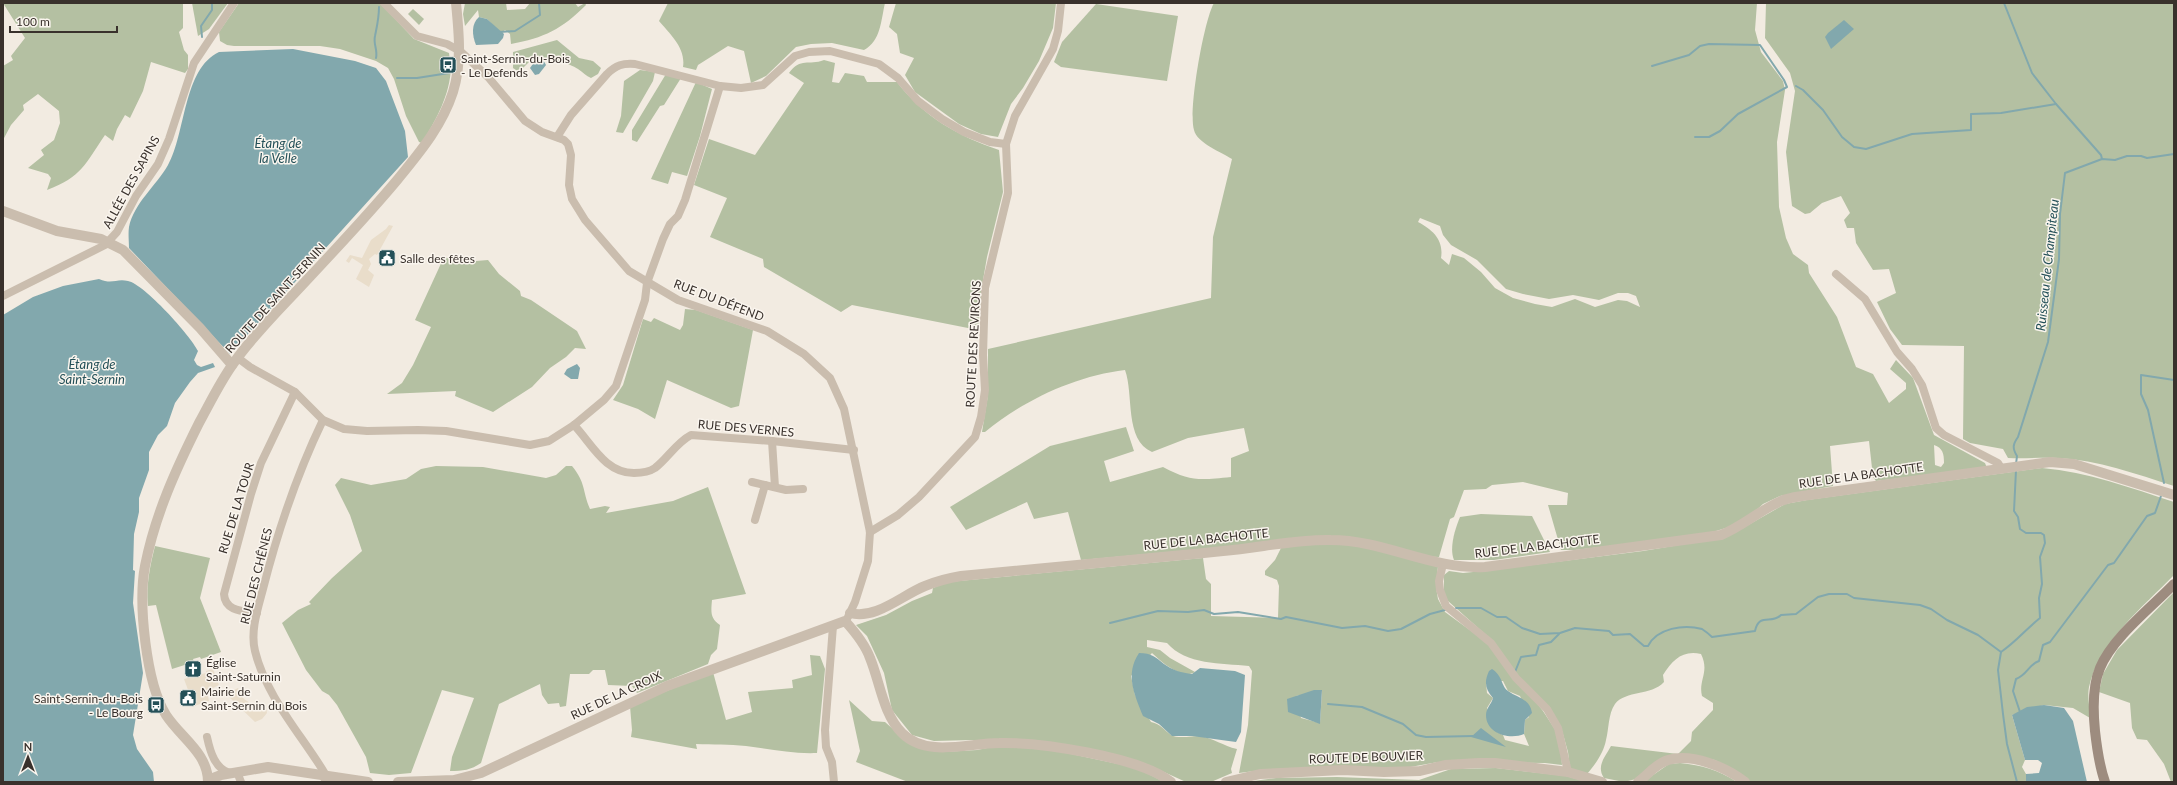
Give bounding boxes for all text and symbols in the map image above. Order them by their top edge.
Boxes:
scale bar [10,8,117,34]
text: 100 m [16,14,50,29]
place label: Saint-Sernin-du-Bois - Le Defends [461,51,570,80]
bus stop icon: Saint-Sernin-du-Bois - Le Defends [438,55,458,75]
street label: ALLÉE DES SAPINS [99,133,163,231]
water label: Étang de la Velle [254,135,302,166]
water label: Ruisseau de Champiteau [2032,198,2062,332]
street label: ROUTE DE SAINT-SERNIN [222,240,328,356]
public building icon: Salle des fêtes [377,248,397,268]
place label: Salle des fêtes [400,251,475,266]
street label: RUE DU DÉFEND [672,276,766,324]
street label: ROUTE DES REVIRONS [962,280,984,408]
water label: Étang de Saint-Sernin [59,356,125,387]
street label: RUE DES VERNES [697,416,795,440]
street label: RUE DE LA BACHOTTE [1798,459,1924,491]
street label: RUE DE LA TOUR [215,460,257,555]
street label: RUE DE LA BACHOTTE [1143,525,1269,553]
street label: RUE DES CHÊNES [237,526,275,626]
street label: RUE DE LA BACHOTTE [1474,531,1600,561]
place label: Église Saint-Saturnin [206,655,281,684]
church icon: Église Saint-Saturnin [183,659,203,679]
street label: RUE DE LA CROIX [568,667,664,723]
place label: Mairie de Saint-Sernin du Bois [201,684,307,713]
public building icon: Mairie de Saint-Sernin du Bois [178,688,198,708]
place label: Saint-Sernin-du-Bois - Le Bourg [34,691,143,720]
bus stop icon: Saint-Sernin-du-Bois - Le Bourg [146,695,166,715]
north arrow [8,737,48,777]
text: N [24,740,32,753]
street label: ROUTE DE BOUVIER [1309,747,1424,766]

